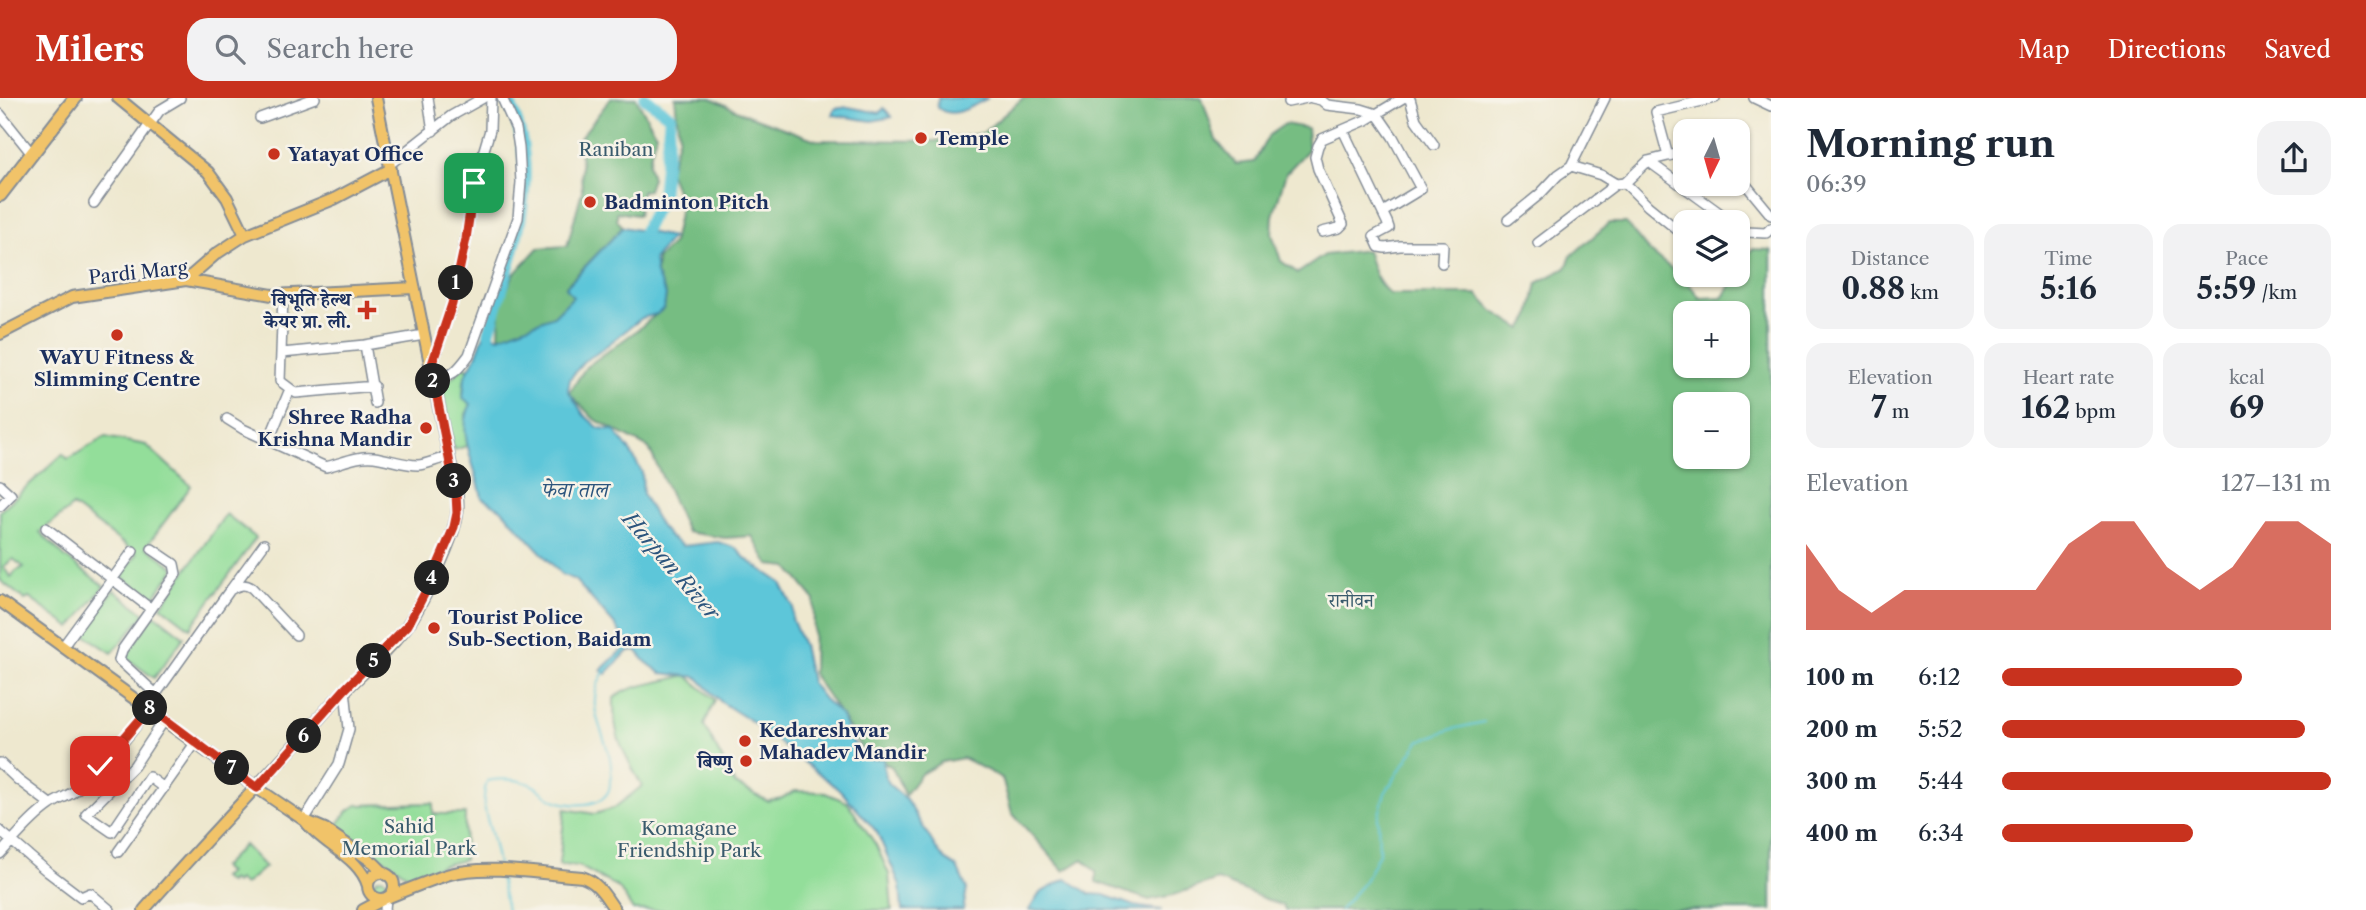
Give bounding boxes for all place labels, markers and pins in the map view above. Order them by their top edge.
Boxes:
place label: Temple [935,127,1009,150]
marker: Temple [913,130,929,146]
place label: Yatayat Office [287,143,424,166]
marker: Yatayat Office [266,146,282,162]
pin [444,153,504,213]
place label: Badminton Pitch [604,191,769,214]
marker: Badminton Pitch [582,194,598,210]
pin: 1 [438,266,474,300]
place label: विभूति हेल्थ केयर प्रा. ली. [262,288,353,333]
marker: विभूति हेल्थ केयर प्रा. ली. [357,300,377,320]
marker: WaYU Fitness & Slimming Centre [109,327,125,343]
place label: WaYU Fitness & Slimming Centre [34,346,200,391]
pin: 2 [416,364,450,398]
place label: Shree Radha Krishna Mandir [258,406,413,451]
marker: Shree Radha Krishna Mandir [418,420,434,436]
pin: 3 [436,464,472,498]
pin: 4 [414,560,450,596]
place label: Tourist Police Sub-Section, Baidam [448,606,652,651]
marker: Tourist Police Sub-Section, Baidam [426,620,442,636]
pin: 5 [356,644,392,678]
pin: 8 [132,690,168,726]
pin: 6 [286,718,322,754]
place label: Kedareshwar Mahadev Mandir [759,719,927,764]
marker: Kedareshwar Mahadev Mandir [737,733,753,749]
pin [70,736,130,796]
pin: 7 [215,750,250,786]
place label: बिष्णु [695,750,734,774]
marker: बिष्णु [738,753,754,769]

